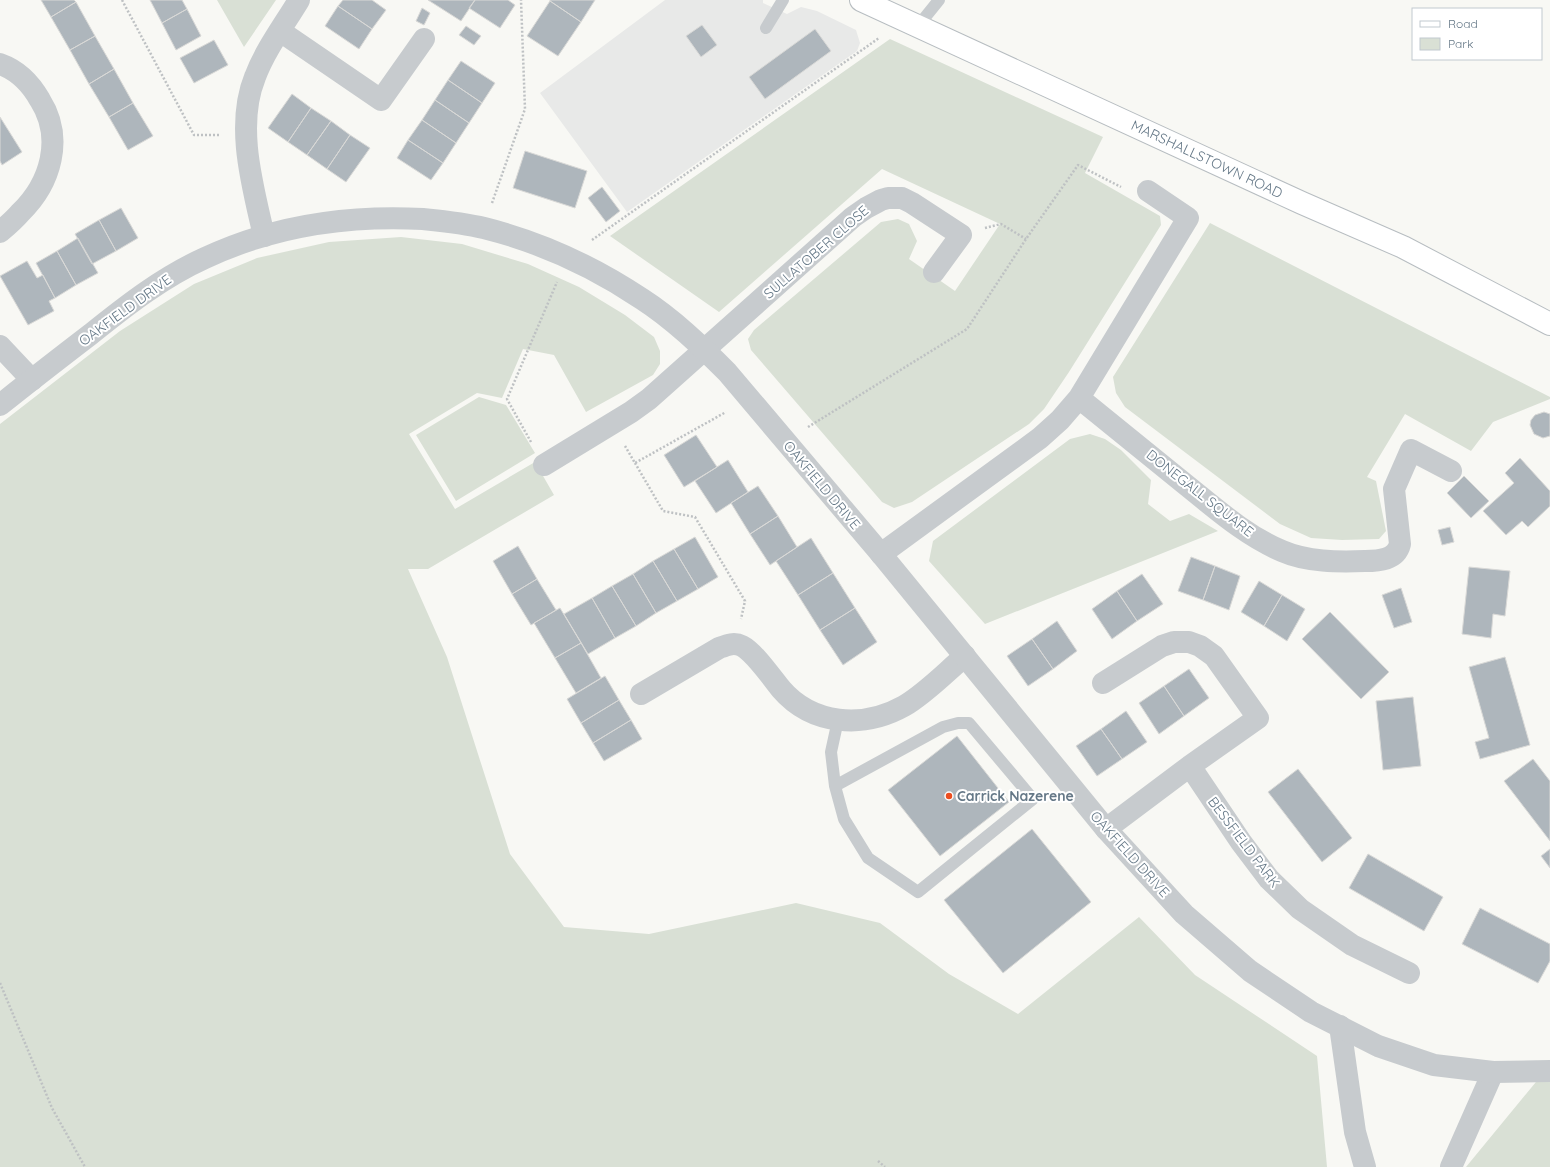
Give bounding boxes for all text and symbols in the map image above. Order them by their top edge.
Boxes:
legend [1412,8,1542,60]
text: Road [1448,16,1478,31]
text: Park [1448,36,1473,51]
street label: MARSHALLSTOWN ROAD [1128,116,1286,202]
street label: SULLATOBER CLOSE [760,201,872,303]
street label: OAKFIELD DRIVE [75,270,175,350]
street label: OAKFIELD DRIVE [780,437,864,533]
street label: DONEGALL SQUARE [1143,445,1257,541]
place label: Carrick Nazerene [957,787,1074,805]
marker: Carrick Nazerene [944,791,954,801]
street label: BESSFIELD PARK [1204,793,1284,891]
street label: OAKFIELD DRIVE [1086,807,1174,901]

